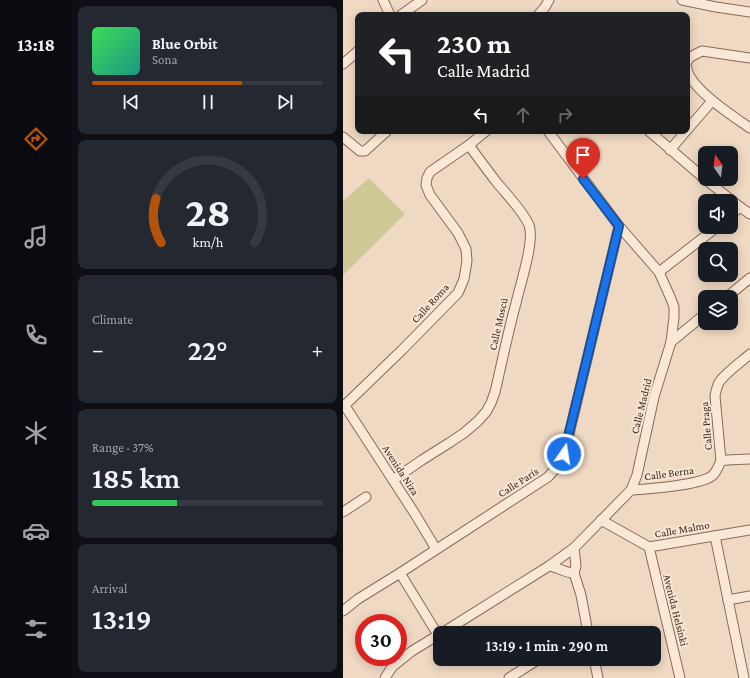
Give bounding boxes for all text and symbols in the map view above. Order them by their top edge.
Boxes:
icon: left [371,28,423,80]
text: 230 m [437,28,511,59]
text: 13:18 [17,35,55,55]
text: Blue Orbit [152,36,218,52]
text: Sona [152,52,178,67]
text: Calle Madrid [437,61,530,81]
icon: previous [120,91,142,113]
icon: pause [197,91,219,113]
icon: next [274,91,296,113]
icon: left [470,104,492,126]
icon: ahead [512,104,534,126]
icon: right [554,104,576,126]
icon: directions [22,125,50,153]
pin [566,138,600,179]
icon: arrive [572,144,594,166]
north arrow [698,146,738,186]
map controls [698,146,738,330]
text: 28 [185,188,230,234]
button: sound [698,194,738,234]
icon: music [22,223,50,251]
text: km/h [192,233,223,249]
button: search [698,242,738,282]
street label: Calle Roma [409,281,451,325]
button: layers [698,290,738,330]
street label: Calle Moscú [486,296,510,351]
text: Climate [92,312,133,327]
icon: phone [22,321,50,349]
text: 22° [187,333,228,366]
text: − [92,337,104,362]
text: + [311,337,323,362]
street label: Calle Madrid [628,377,654,435]
street label: Calle Praga [698,401,715,451]
icon: climate [22,419,50,447]
position arrow [543,433,585,475]
text: Range · 37% [92,440,154,455]
street label: Avenida Niza [380,443,422,497]
text: 185 km [92,461,180,494]
street label: Calle Berna [643,464,695,482]
street label: Calle París [496,465,540,499]
icon: car [22,517,50,545]
street label: Calle Malmo [654,518,711,540]
street label: Avenida Helsinki [661,573,691,647]
text: Arrival [92,581,127,596]
text: 13:19 [92,602,152,635]
speed limit sign: 30 [355,614,407,666]
icon: filters [22,615,50,643]
text: 13:19 · 1 min · 290 m [486,638,608,654]

